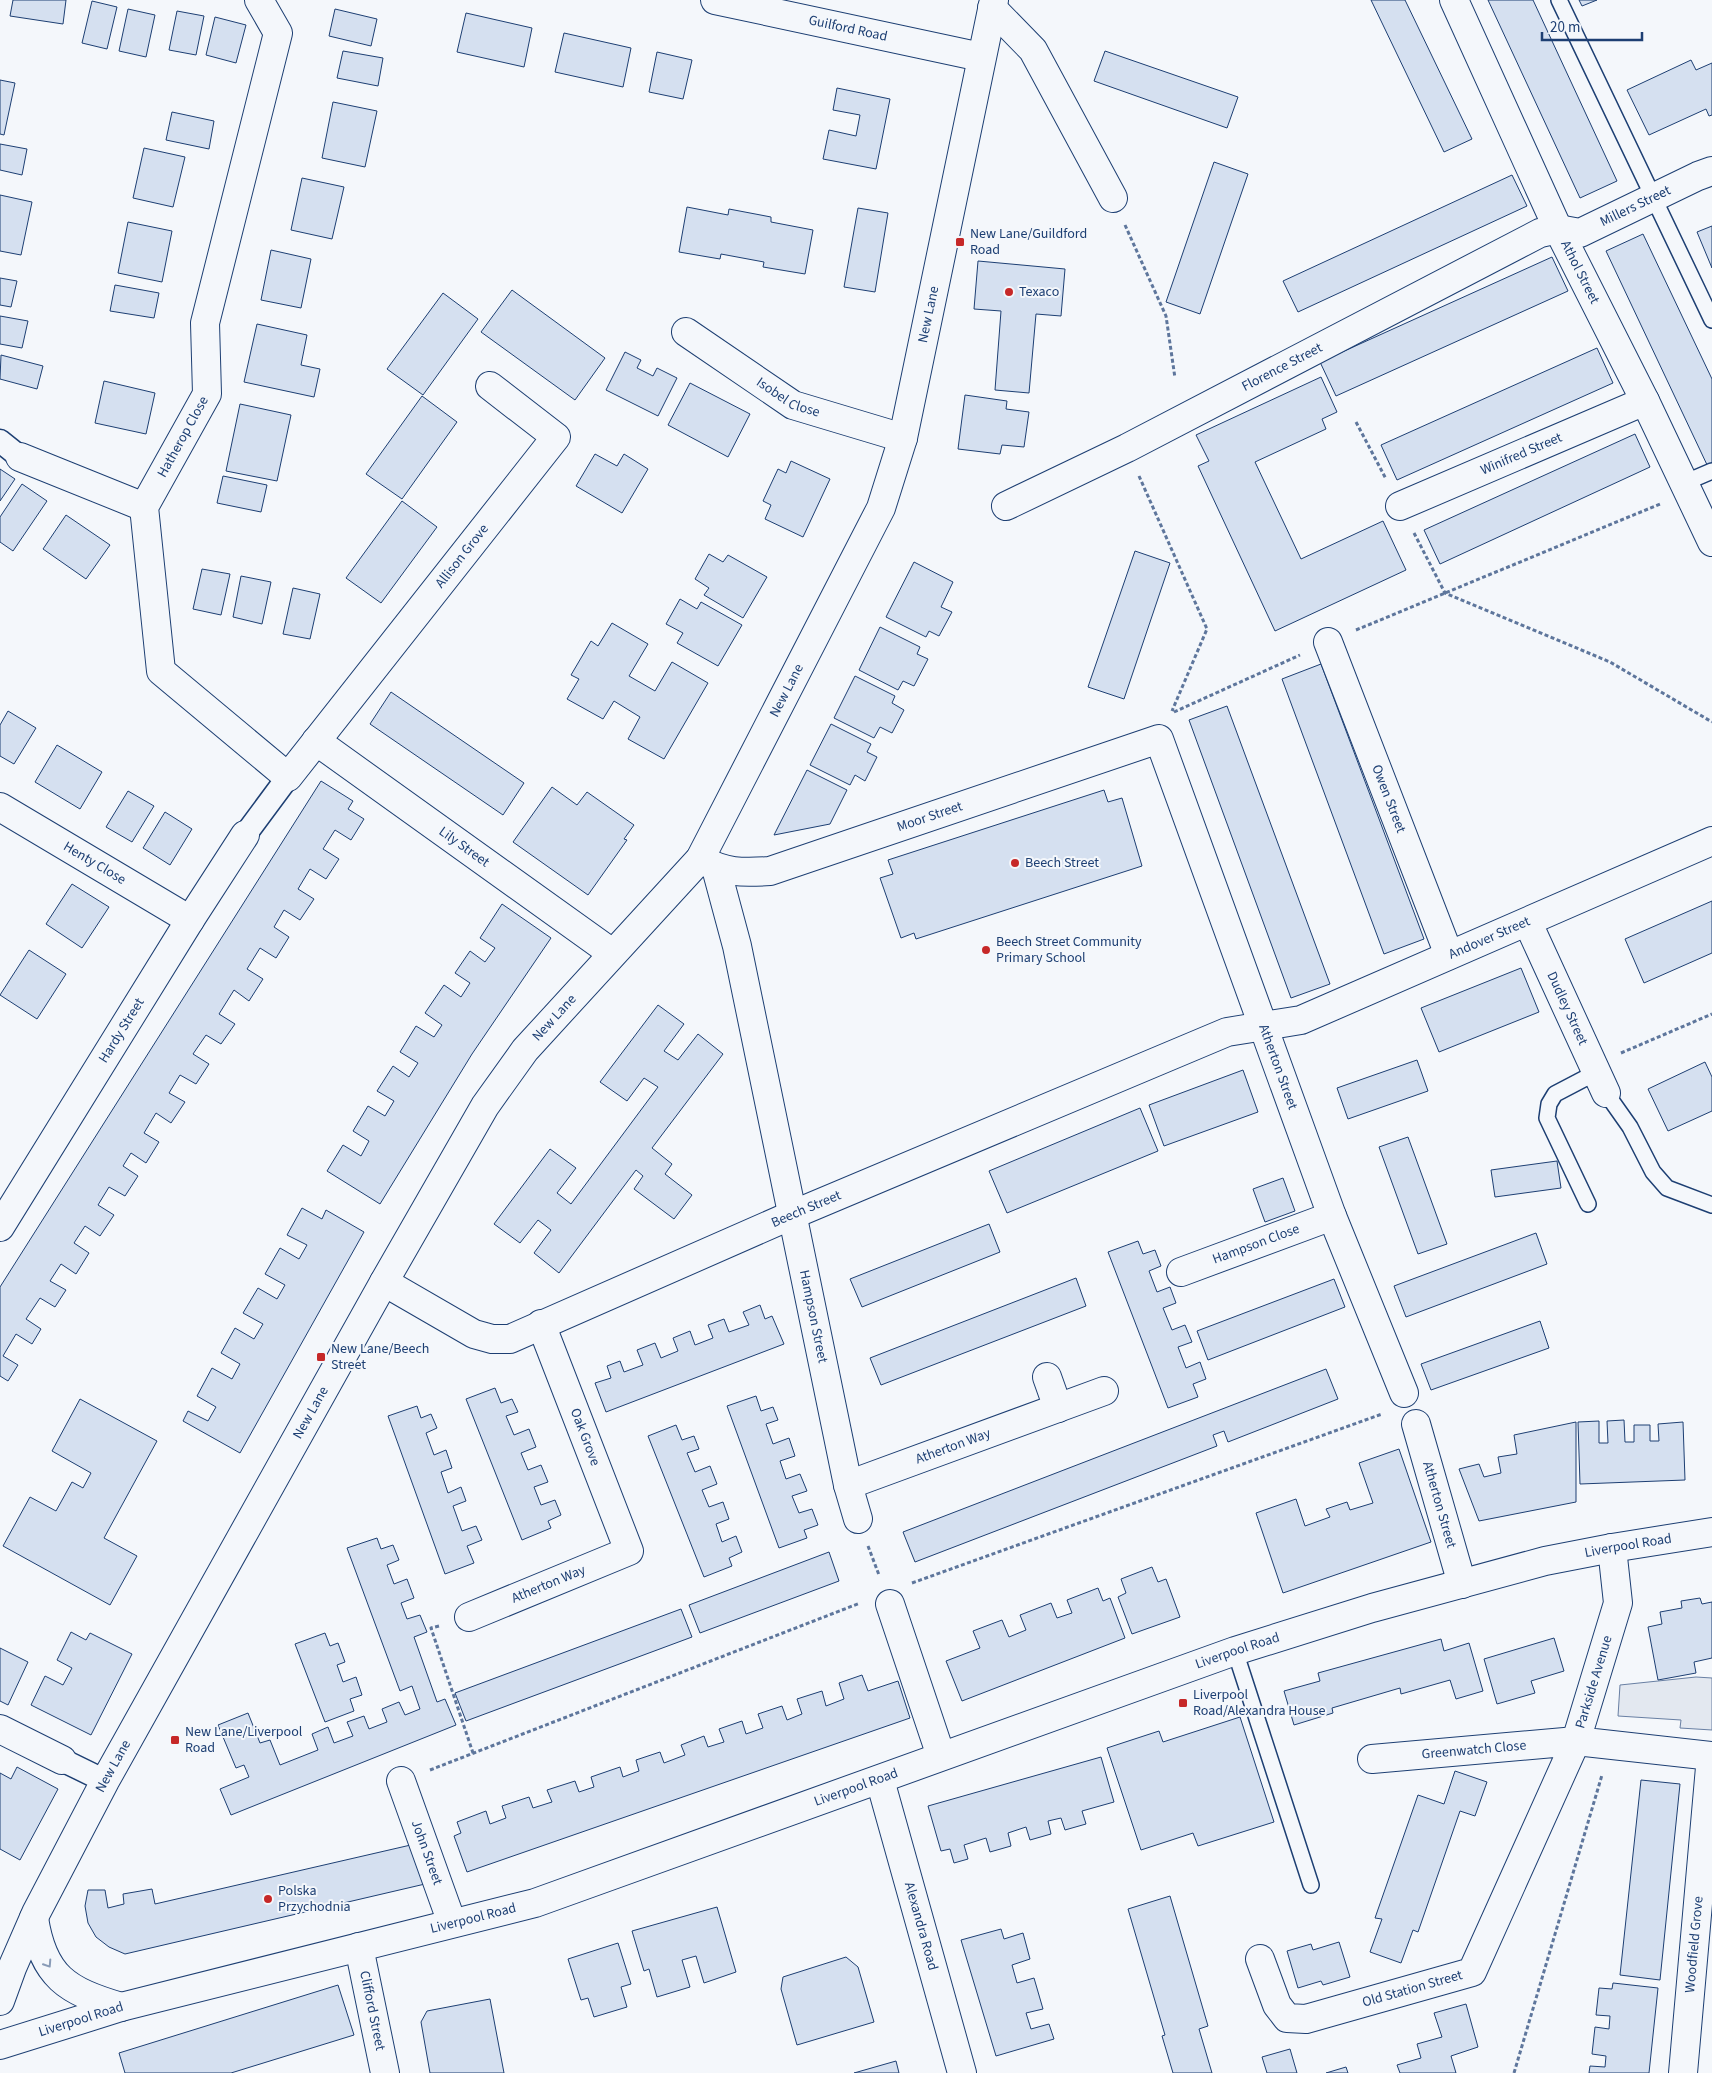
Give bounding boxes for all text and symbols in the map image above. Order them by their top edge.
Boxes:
street label: Guilford Road [807,10,889,47]
scale bar [1542,10,1642,42]
text: 20 m [1550,17,1580,38]
street label: Millers Street [1597,181,1674,232]
place label: New Lane/Guildford Road [970,224,1087,260]
marker: New Lane/Guildford Road [954,236,966,248]
street label: Athol Street [1555,237,1604,308]
place label: Texaco [1019,282,1059,302]
street label: New Lane [913,284,944,345]
marker: Texaco [1003,286,1015,298]
street label: Florence Street [1238,338,1326,397]
street label: Isobel Close [752,373,822,423]
street label: Hatherop Close [152,393,214,481]
street label: Winifred Street [1477,428,1566,480]
street label: Allison Grove [431,520,494,592]
street label: New Lane [765,660,809,721]
street label: Owen Street [1366,762,1411,836]
street label: Moor Street [894,796,965,837]
street label: Lily Street [434,822,494,872]
street label: Henty Close [59,837,130,890]
place label: Beech Street [1025,853,1099,873]
marker: Beech Street [1009,857,1021,869]
street label: Andover Street [1446,911,1533,964]
place label: Beech Street Community Primary School [996,932,1142,968]
marker: Beech Street Community Primary School [980,944,992,956]
street label: Dudley Street [1542,968,1593,1049]
street label: New Lane [528,990,581,1046]
street label: Hardy Street [94,994,149,1067]
street label: Atherton Street [1253,1022,1303,1113]
street label: Beech Street [768,1185,844,1233]
street label: Hampson Close [1210,1219,1302,1269]
street label: Hampson Street [794,1268,833,1365]
place label: New Lane/Beech Street [331,1339,429,1375]
marker: New Lane/Beech Street [315,1351,327,1363]
street label: New Lane [288,1383,334,1443]
street label: Oak Grove [565,1405,605,1469]
street label: Atherton Way [913,1423,994,1469]
street label: Atherton Street [1417,1459,1461,1551]
street label: Liverpool Road [1583,1529,1673,1563]
street label: Atherton Way [508,1560,589,1608]
street label: Liverpool Road [1192,1628,1282,1675]
street label: Parkside Avenue [1570,1633,1618,1731]
place label: Liverpool Road/Alexandra House [1193,1685,1326,1721]
marker: Liverpool Road/Alexandra House [1177,1697,1189,1709]
place label: New Lane/Liverpool Road [185,1722,303,1758]
marker: New Lane/Liverpool Road [169,1734,181,1746]
street label: Greenwatch Close [1421,1735,1527,1765]
street label: New Lane [91,1736,136,1796]
street label: Liverpool Road [811,1763,901,1812]
street label: John Street [406,1817,448,1888]
street label: Alexandra Road [899,1880,943,1973]
place label: Polska Przychodnia [278,1881,351,1917]
marker: Polska Przychodnia [262,1893,274,1905]
street label: Woodfield Grove [1680,1895,1709,1994]
street label: Liverpool Road [428,1898,518,1939]
one-way arrow [42,1959,52,1968]
street label: Old Station Street [1360,1965,1465,2013]
street label: Clifford Street [354,1969,390,2053]
street label: Liverpool Road [36,1997,126,2042]

